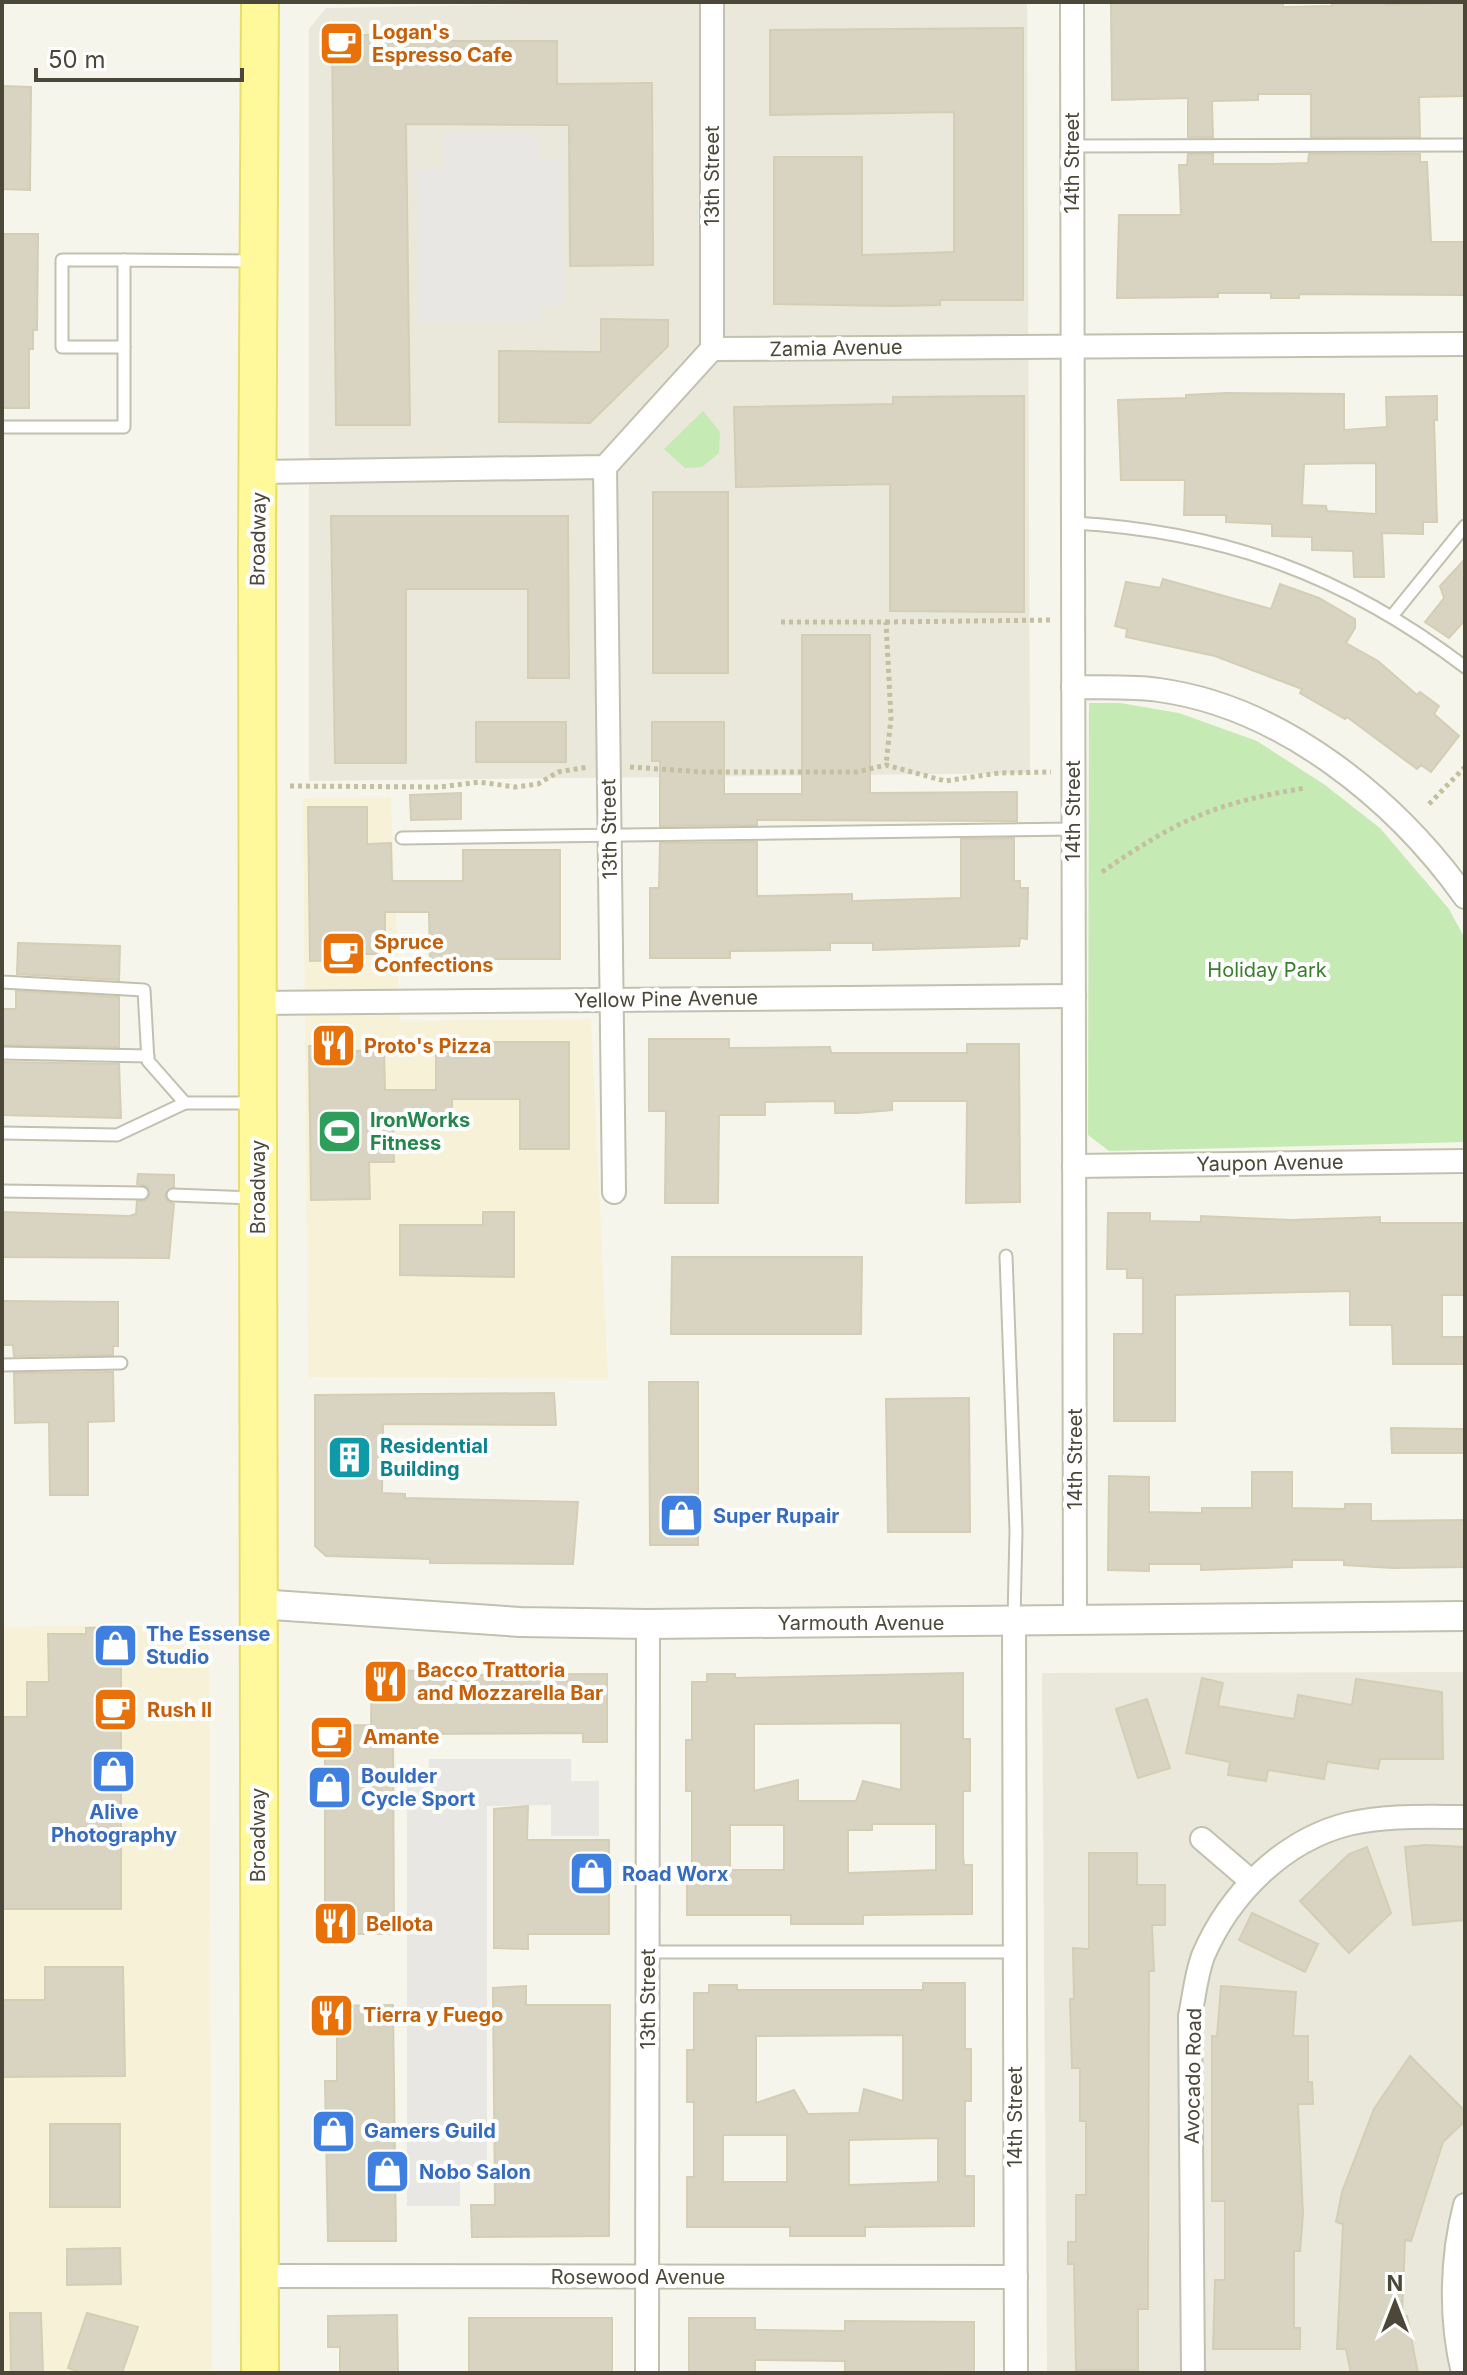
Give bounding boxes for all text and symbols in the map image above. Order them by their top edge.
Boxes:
cafe icon: Logan's Espresso Cafe [317,20,365,68]
place label: Logan's Espresso Cafe [372,20,513,67]
scale bar [36,32,242,82]
text: 50 m [48,45,106,74]
street label: 14th Street [1060,112,1084,214]
street label: 13th Street [700,125,724,226]
street label: Zamia Avenue [769,335,903,361]
street label: Broadway [245,492,271,586]
street label: 14th Street [1061,760,1085,862]
street label: 13th Street [596,778,622,880]
cafe icon: Spruce Confections [319,930,367,978]
place label: Spruce Confections [374,930,493,977]
park label: Holiday Park [1207,958,1327,982]
street label: Yellow Pine Avenue [574,985,758,1013]
restaurant icon: Proto's Pizza [309,1022,357,1070]
place label: Proto's Pizza [364,1034,491,1058]
sports icon: IronWorks Fitness [315,1107,363,1155]
place label: IronWorks Fitness [370,1108,470,1155]
street label: Broadway [246,1140,270,1234]
street label: Yaupon Avenue [1196,1150,1344,1176]
street label: 14th Street [1063,1408,1087,1510]
building icon: Residential Building [325,1434,373,1482]
place label: Residential Building [380,1434,488,1481]
shop icon: Super Rupair [658,1492,706,1540]
place label: Super Rupair [713,1504,840,1528]
street label: Yarmouth Avenue [778,1611,944,1635]
shop icon: The Essense Studio [91,1621,139,1669]
place label: The Essense Studio [146,1622,271,1669]
restaurant icon: Bacco Trattoria and Mozzarella Bar [362,1658,410,1706]
place label: Bacco Trattoria and Mozzarella Bar [417,1658,603,1705]
cafe icon: Rush II [92,1686,140,1734]
place label: Rush II [147,1698,212,1722]
cafe icon: Amante [308,1713,356,1761]
place label: Amante [363,1725,439,1749]
shop icon: Alive Photography [90,1748,138,1796]
shop icon: Boulder Cycle Sport [306,1764,354,1812]
place label: Boulder Cycle Sport [361,1764,475,1811]
street label: Broadway [246,1788,270,1882]
place label: Alive Photography [51,1800,177,1847]
shop icon: Road Worx [567,1850,615,1898]
place label: Road Worx [622,1862,729,1886]
restaurant icon: Bellota [311,1900,359,1948]
place label: Bellota [366,1912,433,1936]
street label: 13th Street [636,1948,660,2049]
restaurant icon: Tierra y Fuego [308,1991,356,2039]
place label: Tierra y Fuego [363,2003,503,2027]
street label: Avocado Road [1180,2008,1206,2144]
street label: 14th Street [1003,2066,1027,2168]
shop icon: Gamers Guild [309,2107,357,2155]
place label: Gamers Guild [364,2119,496,2143]
shop icon: Nobo Salon [364,2148,412,2196]
place label: Nobo Salon [419,2160,531,2184]
north arrow [1355,2263,1435,2343]
street label: Rosewood Avenue [551,2265,725,2289]
text: N [1387,2270,1403,2296]

